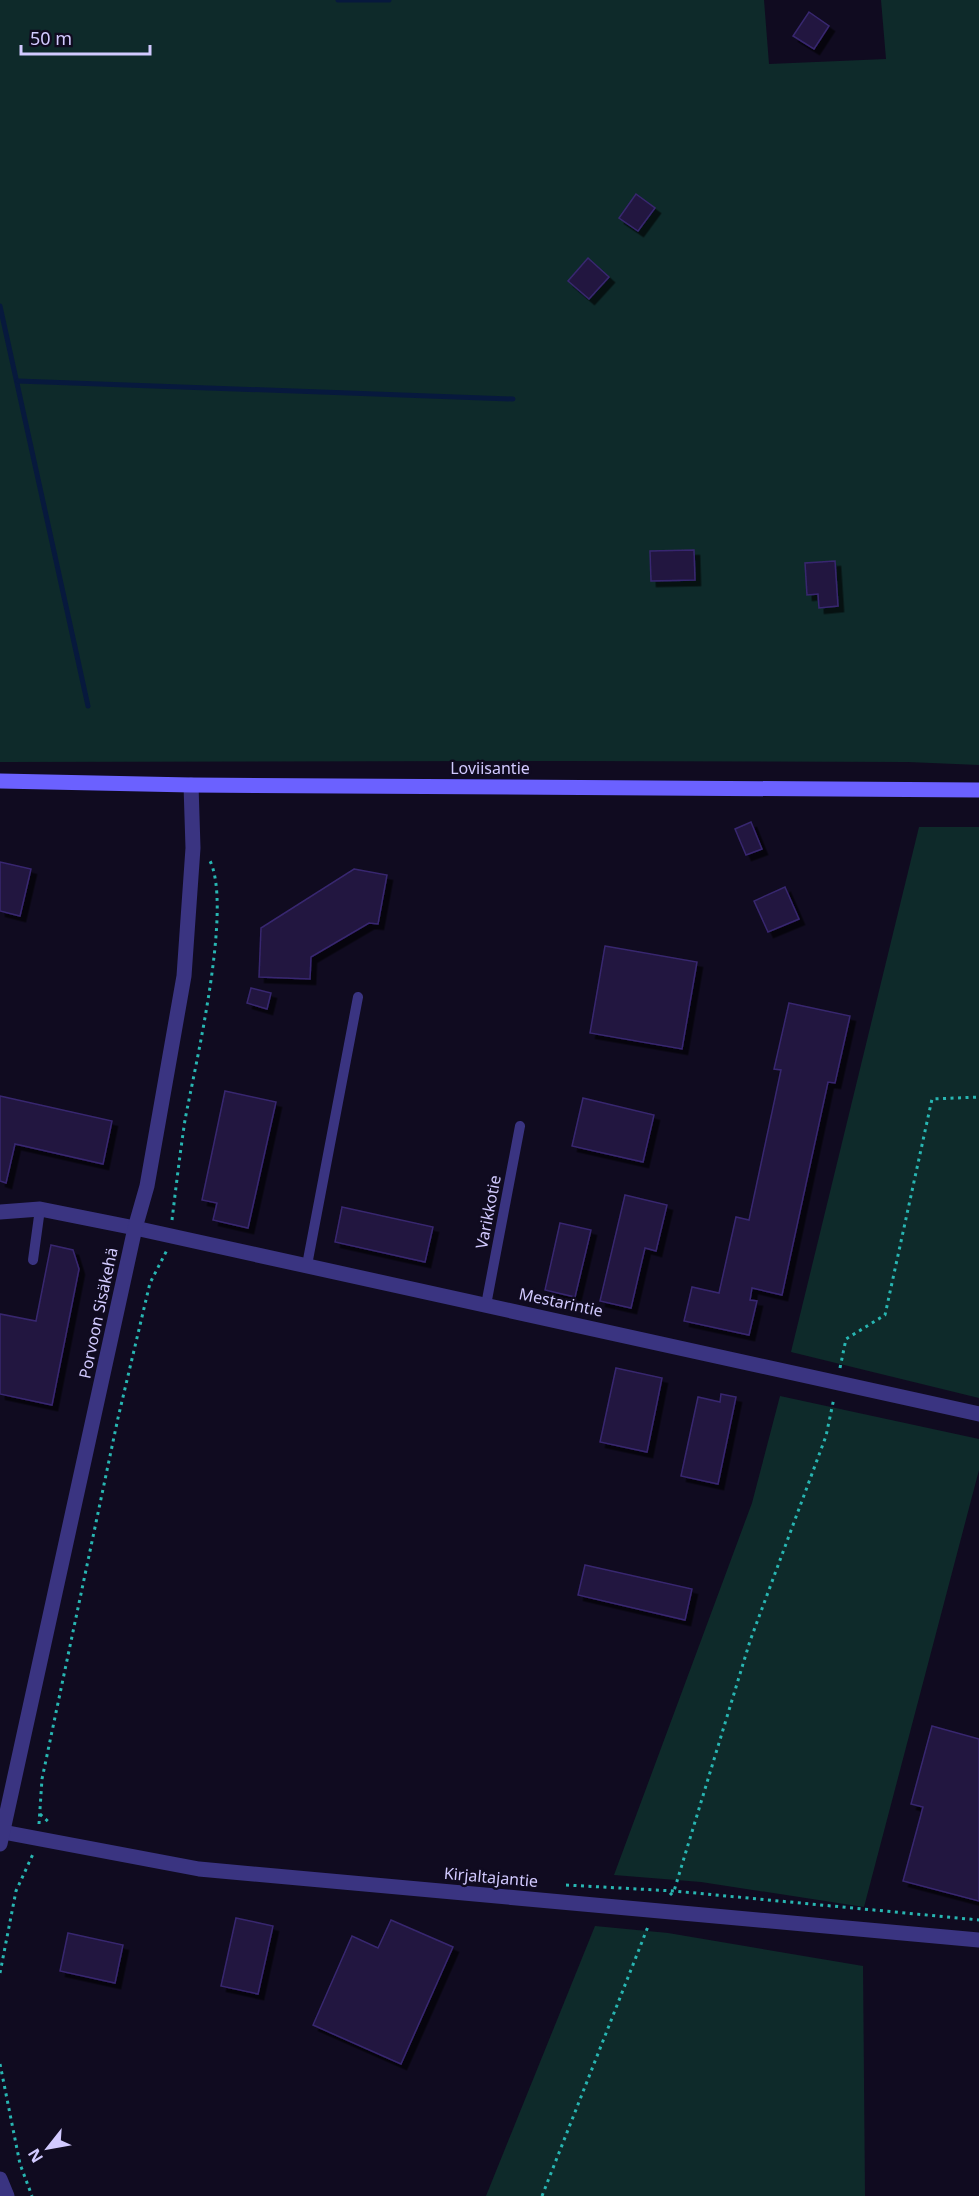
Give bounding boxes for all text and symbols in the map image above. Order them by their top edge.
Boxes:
scale bar [21,18,150,56]
text: 50 m [30,26,72,50]
street label: Loviisantie [450,757,530,779]
street label: Varikkotie [470,1173,506,1251]
street label: Porvoon Sisäkehä [73,1245,123,1381]
street label: Mestarintie [517,1282,605,1322]
street label: Kirjaltajantie [443,1862,539,1892]
north arrow [18,2118,78,2178]
text: N [22,2144,48,2167]

